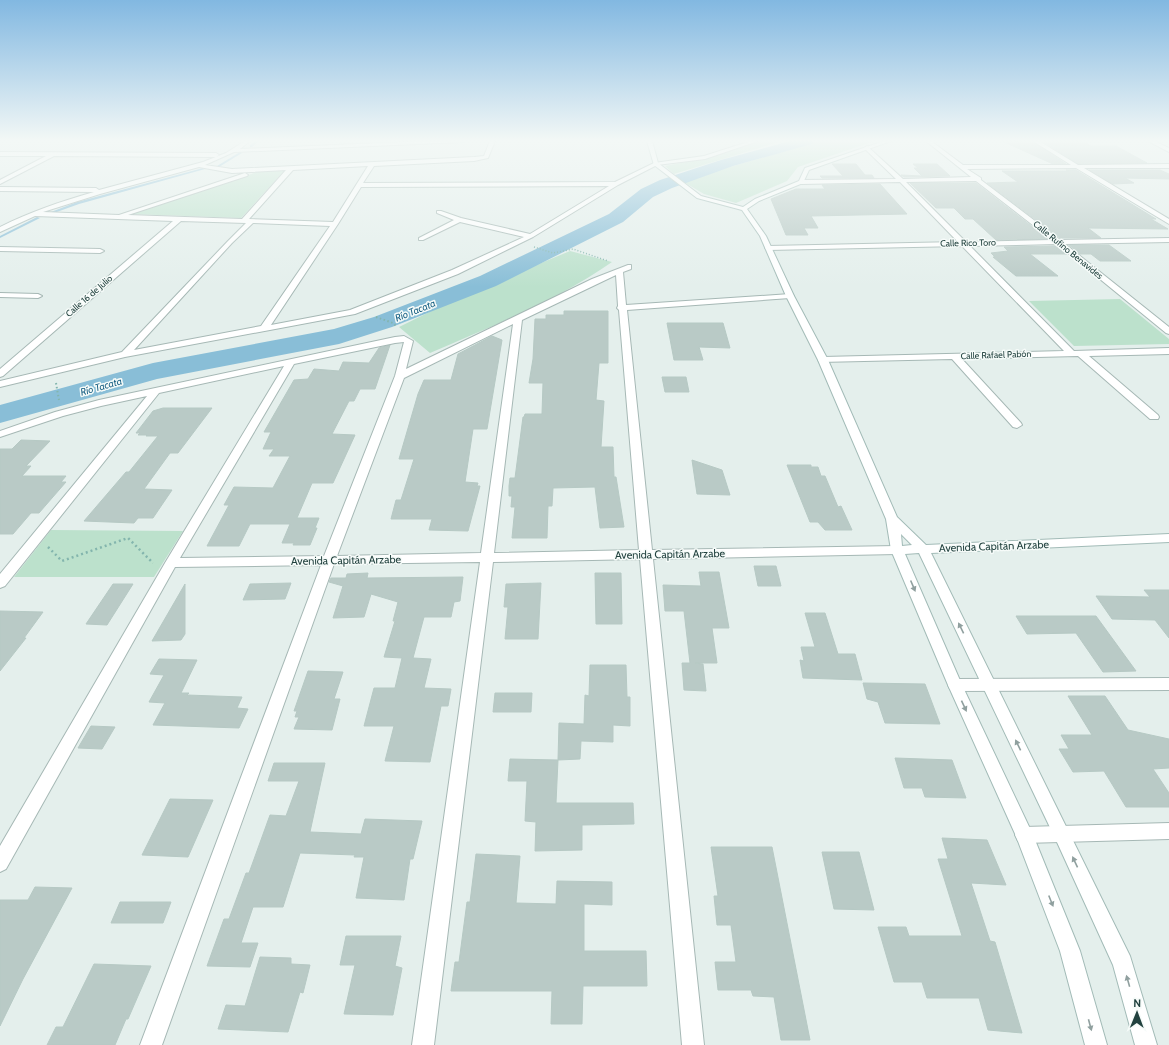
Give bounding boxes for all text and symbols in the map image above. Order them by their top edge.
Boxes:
street label: Calle Rufino Benavides [1031,218,1106,281]
street label: Calle Rico Toro [940,237,996,248]
street label: Calle 16 de Julio [63,272,114,319]
water label: Río Tacata [393,296,437,324]
street label: Calle Rafael Pabón [960,348,1031,361]
water label: Río Tacata [79,374,123,399]
street label: Avenida Capitán Arzabe [939,537,1050,555]
street label: Avenida Capitán Arzabe [615,546,726,562]
street label: Avenida Capitán Arzabe [291,552,402,568]
one-way arrow [910,581,916,593]
one-way arrow [958,623,964,634]
one-way arrow [961,700,967,711]
one-way arrow [1015,739,1021,751]
one-way arrow [1072,856,1078,867]
one-way arrow [1048,896,1054,908]
one-way arrow [1125,974,1131,986]
north arrow [1117,993,1157,1033]
text: N [1133,996,1141,1010]
one-way arrow [1088,1019,1094,1031]

